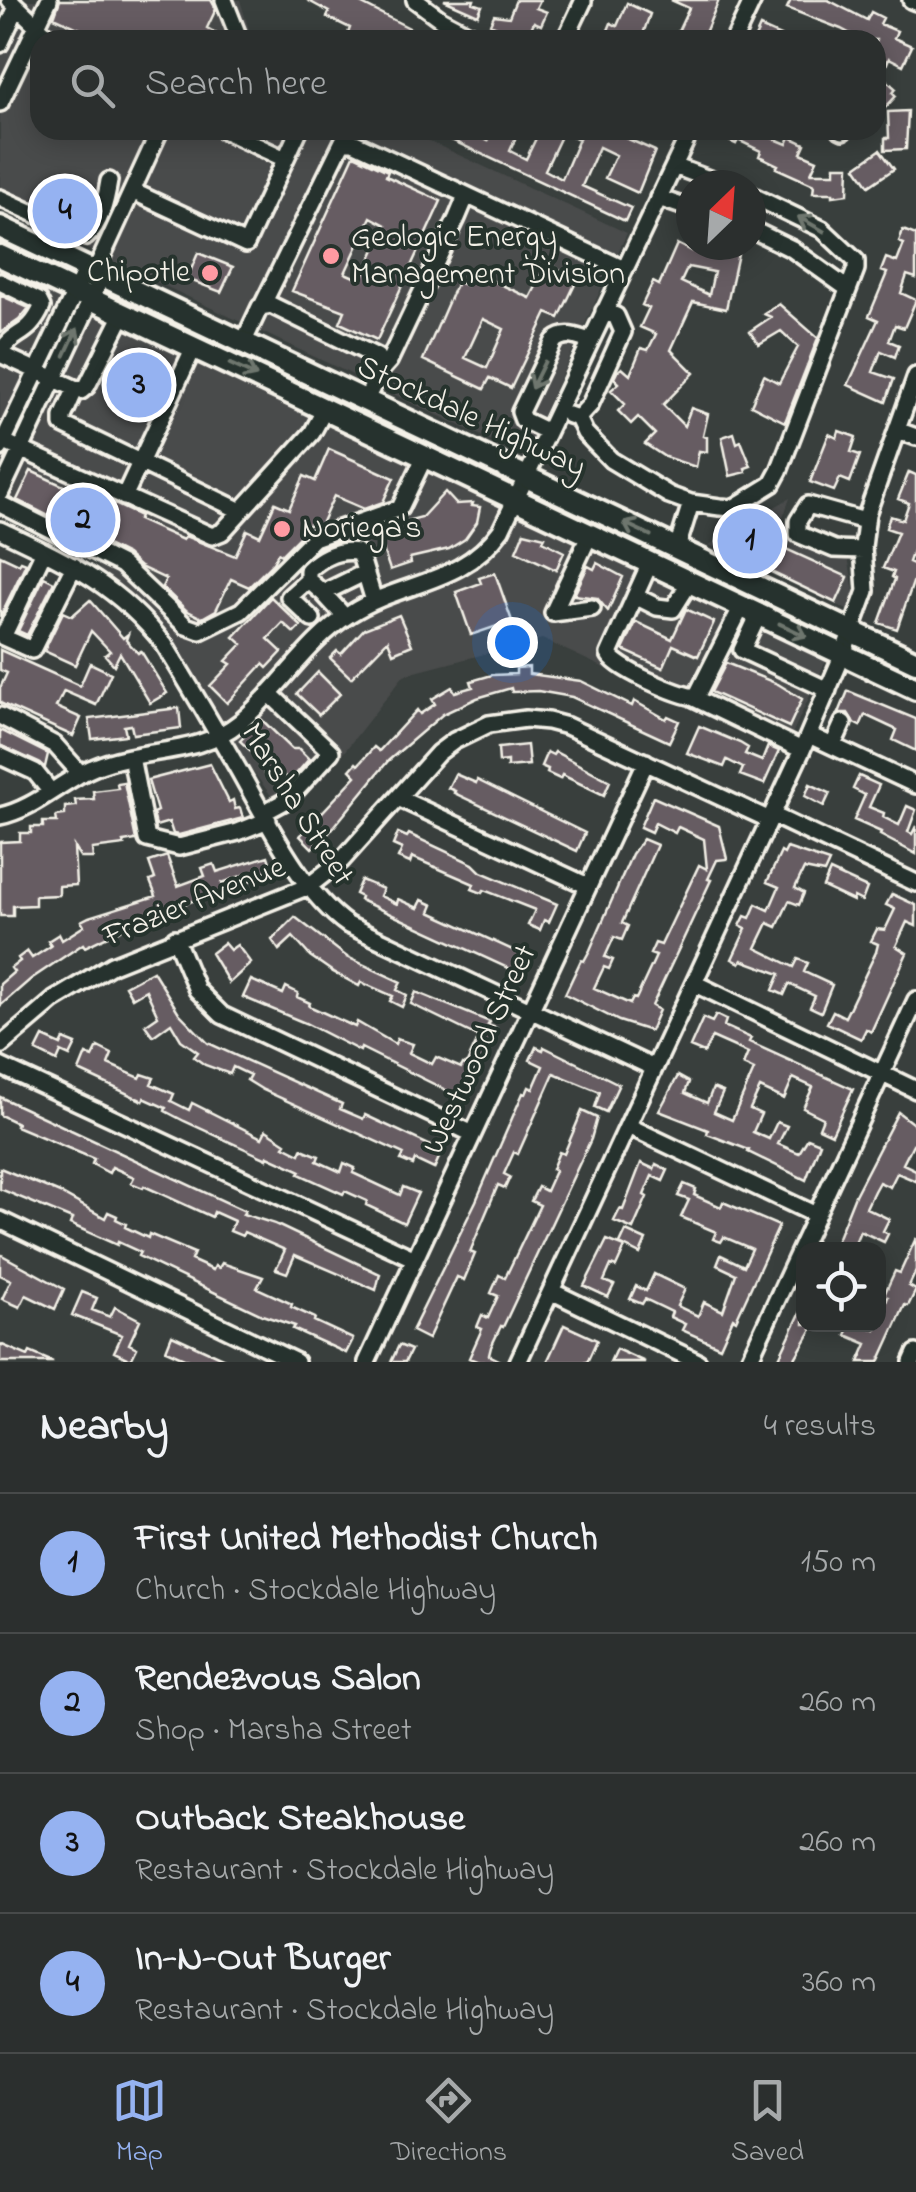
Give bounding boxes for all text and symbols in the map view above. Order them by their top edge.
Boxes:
search box [30,30,886,140]
text: Search here [145,57,327,113]
icon: search [65,58,120,113]
north arrow [676,170,766,260]
pin: 4 [32,174,98,248]
one-way arrow [797,214,826,234]
place label: Geologic Energy Management Division [351,215,625,299]
marker: Geologic Energy Management Division [320,245,342,267]
place label: Chipotle [87,250,191,297]
marker: Chipotle [199,262,221,284]
one-way arrow [63,328,82,358]
street label: Stockdale Highway [349,344,593,492]
pin: 3 [106,348,172,422]
one-way arrow [527,359,546,389]
one-way arrow [227,362,257,381]
pin: 2 [51,482,116,558]
pin: 1 [718,504,782,578]
place label: Noriega's [302,506,422,553]
marker: Noriega's [271,518,293,540]
one-way arrow [623,519,653,538]
your location [487,617,538,668]
one-way arrow [777,622,807,641]
street label: Marsha Street [227,715,365,896]
street label: Frazier Avenue [96,845,294,961]
street label: Westwood Street [412,937,550,1163]
map controls [796,1242,886,1332]
button: locate [796,1242,886,1332]
text: Nearby [40,1397,168,1458]
text: 4 results [764,1404,876,1451]
text: First United Methodist Church [135,1512,598,1568]
text: 1 [67,1540,78,1587]
text: 150 m [801,1540,876,1587]
text: Church · Stockdale Highway [135,1568,496,1615]
text: Rendezvous Salon [135,1652,421,1708]
text: 2 [65,1680,80,1727]
text: 260 m [799,1680,876,1727]
text: Shop · Marsha Street [135,1708,412,1755]
text: Outback Steakhouse [135,1792,465,1848]
text: 3 [66,1820,79,1867]
text: 260 m [799,1820,876,1867]
text: Restaurant · Stockdale Highway [135,1848,554,1895]
text: In-N-Out Burger [135,1932,391,1988]
text: 4 [66,1960,79,2007]
text: 360 m [802,1960,876,2007]
text: Restaurant · Stockdale Highway [135,1988,554,2035]
tab: Map [112,2073,167,2174]
tab: Directions [391,2073,507,2174]
tab: Saved [731,2073,804,2174]

